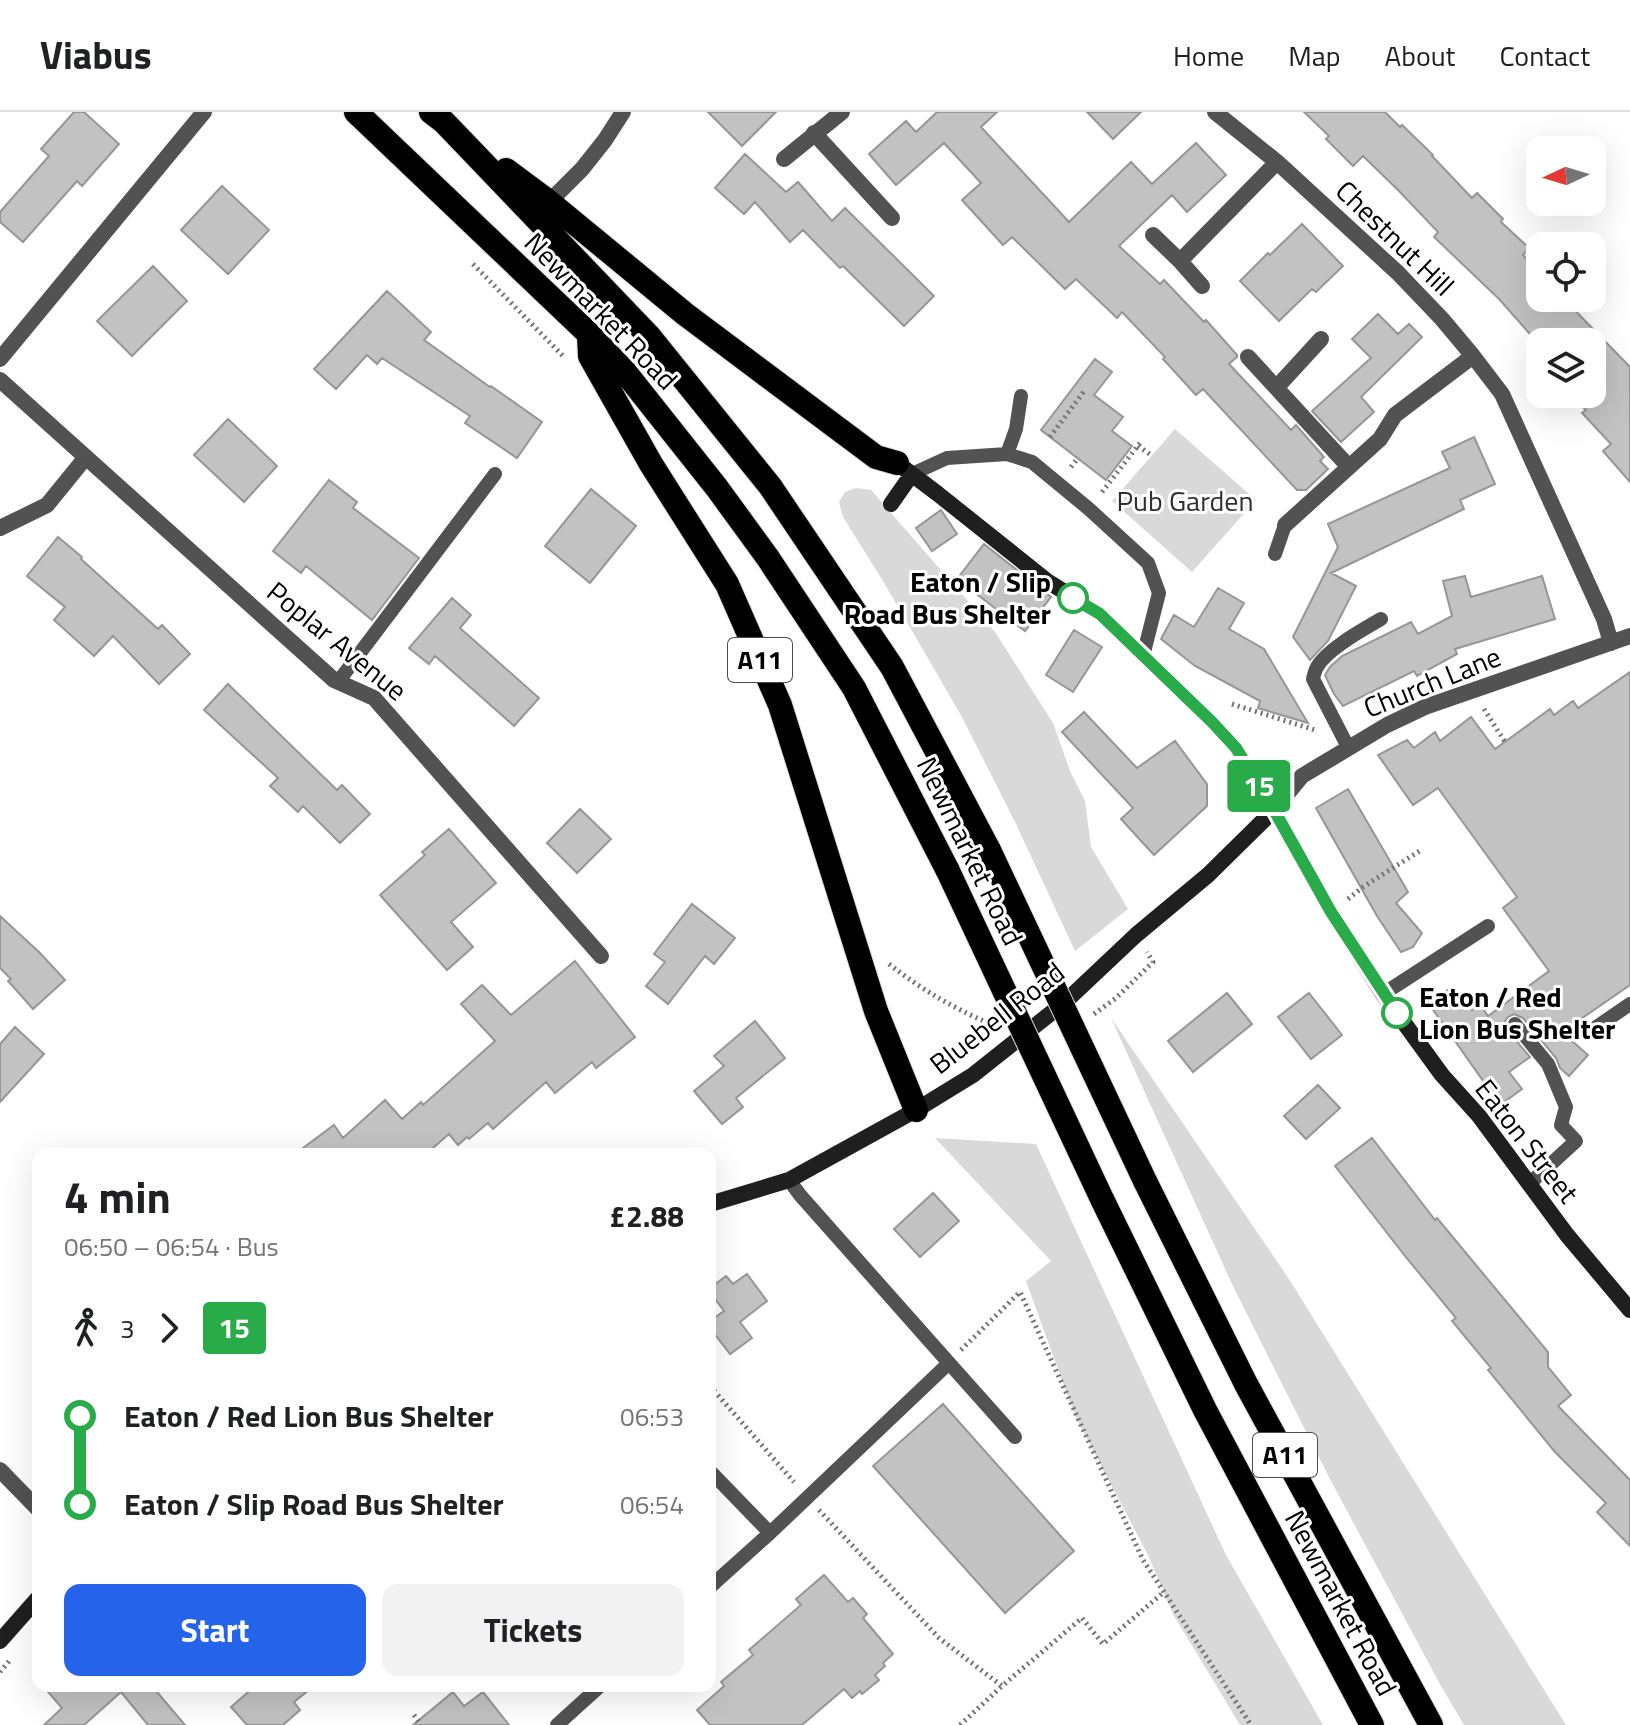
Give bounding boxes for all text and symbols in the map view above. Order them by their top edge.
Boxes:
text: Viabus [40,26,152,84]
text: Home [1173,34,1244,77]
text: Map [1288,34,1341,77]
text: About [1385,34,1455,77]
text: Contact [1499,34,1590,77]
north arrow [1526,136,1606,216]
map controls [1526,136,1606,408]
street label: Chestnut Hill [1326,170,1465,306]
street label: Newmarket Road [515,222,688,399]
button: locate [1526,232,1606,312]
button: layers [1526,328,1606,408]
park label: Pub Garden [1117,479,1253,522]
place label: Eaton / Slip Road Bus Shelter [844,560,1051,635]
street label: Poplar Avenue [258,570,417,711]
marker: Eaton / Slip Road Bus Shelter [1058,583,1088,613]
street label: Church Lane [1357,635,1507,729]
road number: A11 [728,638,792,682]
street label: Newmarket Road [906,749,1035,952]
line badge: 15 [1223,760,1295,812]
text: 15 [1243,764,1275,807]
street label: Bluebell Road [920,951,1073,1084]
place label: Eaton / Red Lion Bus Shelter [1419,975,1615,1050]
marker: Eaton / Red Lion Bus Shelter [1382,998,1412,1028]
street label: Eaton Street [1465,1069,1590,1212]
text: 4 min [64,1163,171,1230]
text: £2.88 [609,1193,684,1239]
text: 06:50 – 06:54 · Bus [64,1227,279,1266]
icon: walk [64,1306,108,1350]
icon: forward [147,1306,191,1350]
text: 15 [219,1306,250,1349]
text: 3 [120,1309,135,1348]
text: Eaton / Red Lion Bus Shelter [124,1393,494,1439]
text: 06:53 [620,1397,684,1436]
road number: A11 [1253,1433,1317,1477]
text: Eaton / Slip Road Bus Shelter [124,1481,504,1527]
text: 06:54 [620,1485,684,1524]
street label: Newmarket Road [1274,1502,1409,1703]
button: Start [64,1584,366,1676]
button: Tickets [382,1584,684,1676]

